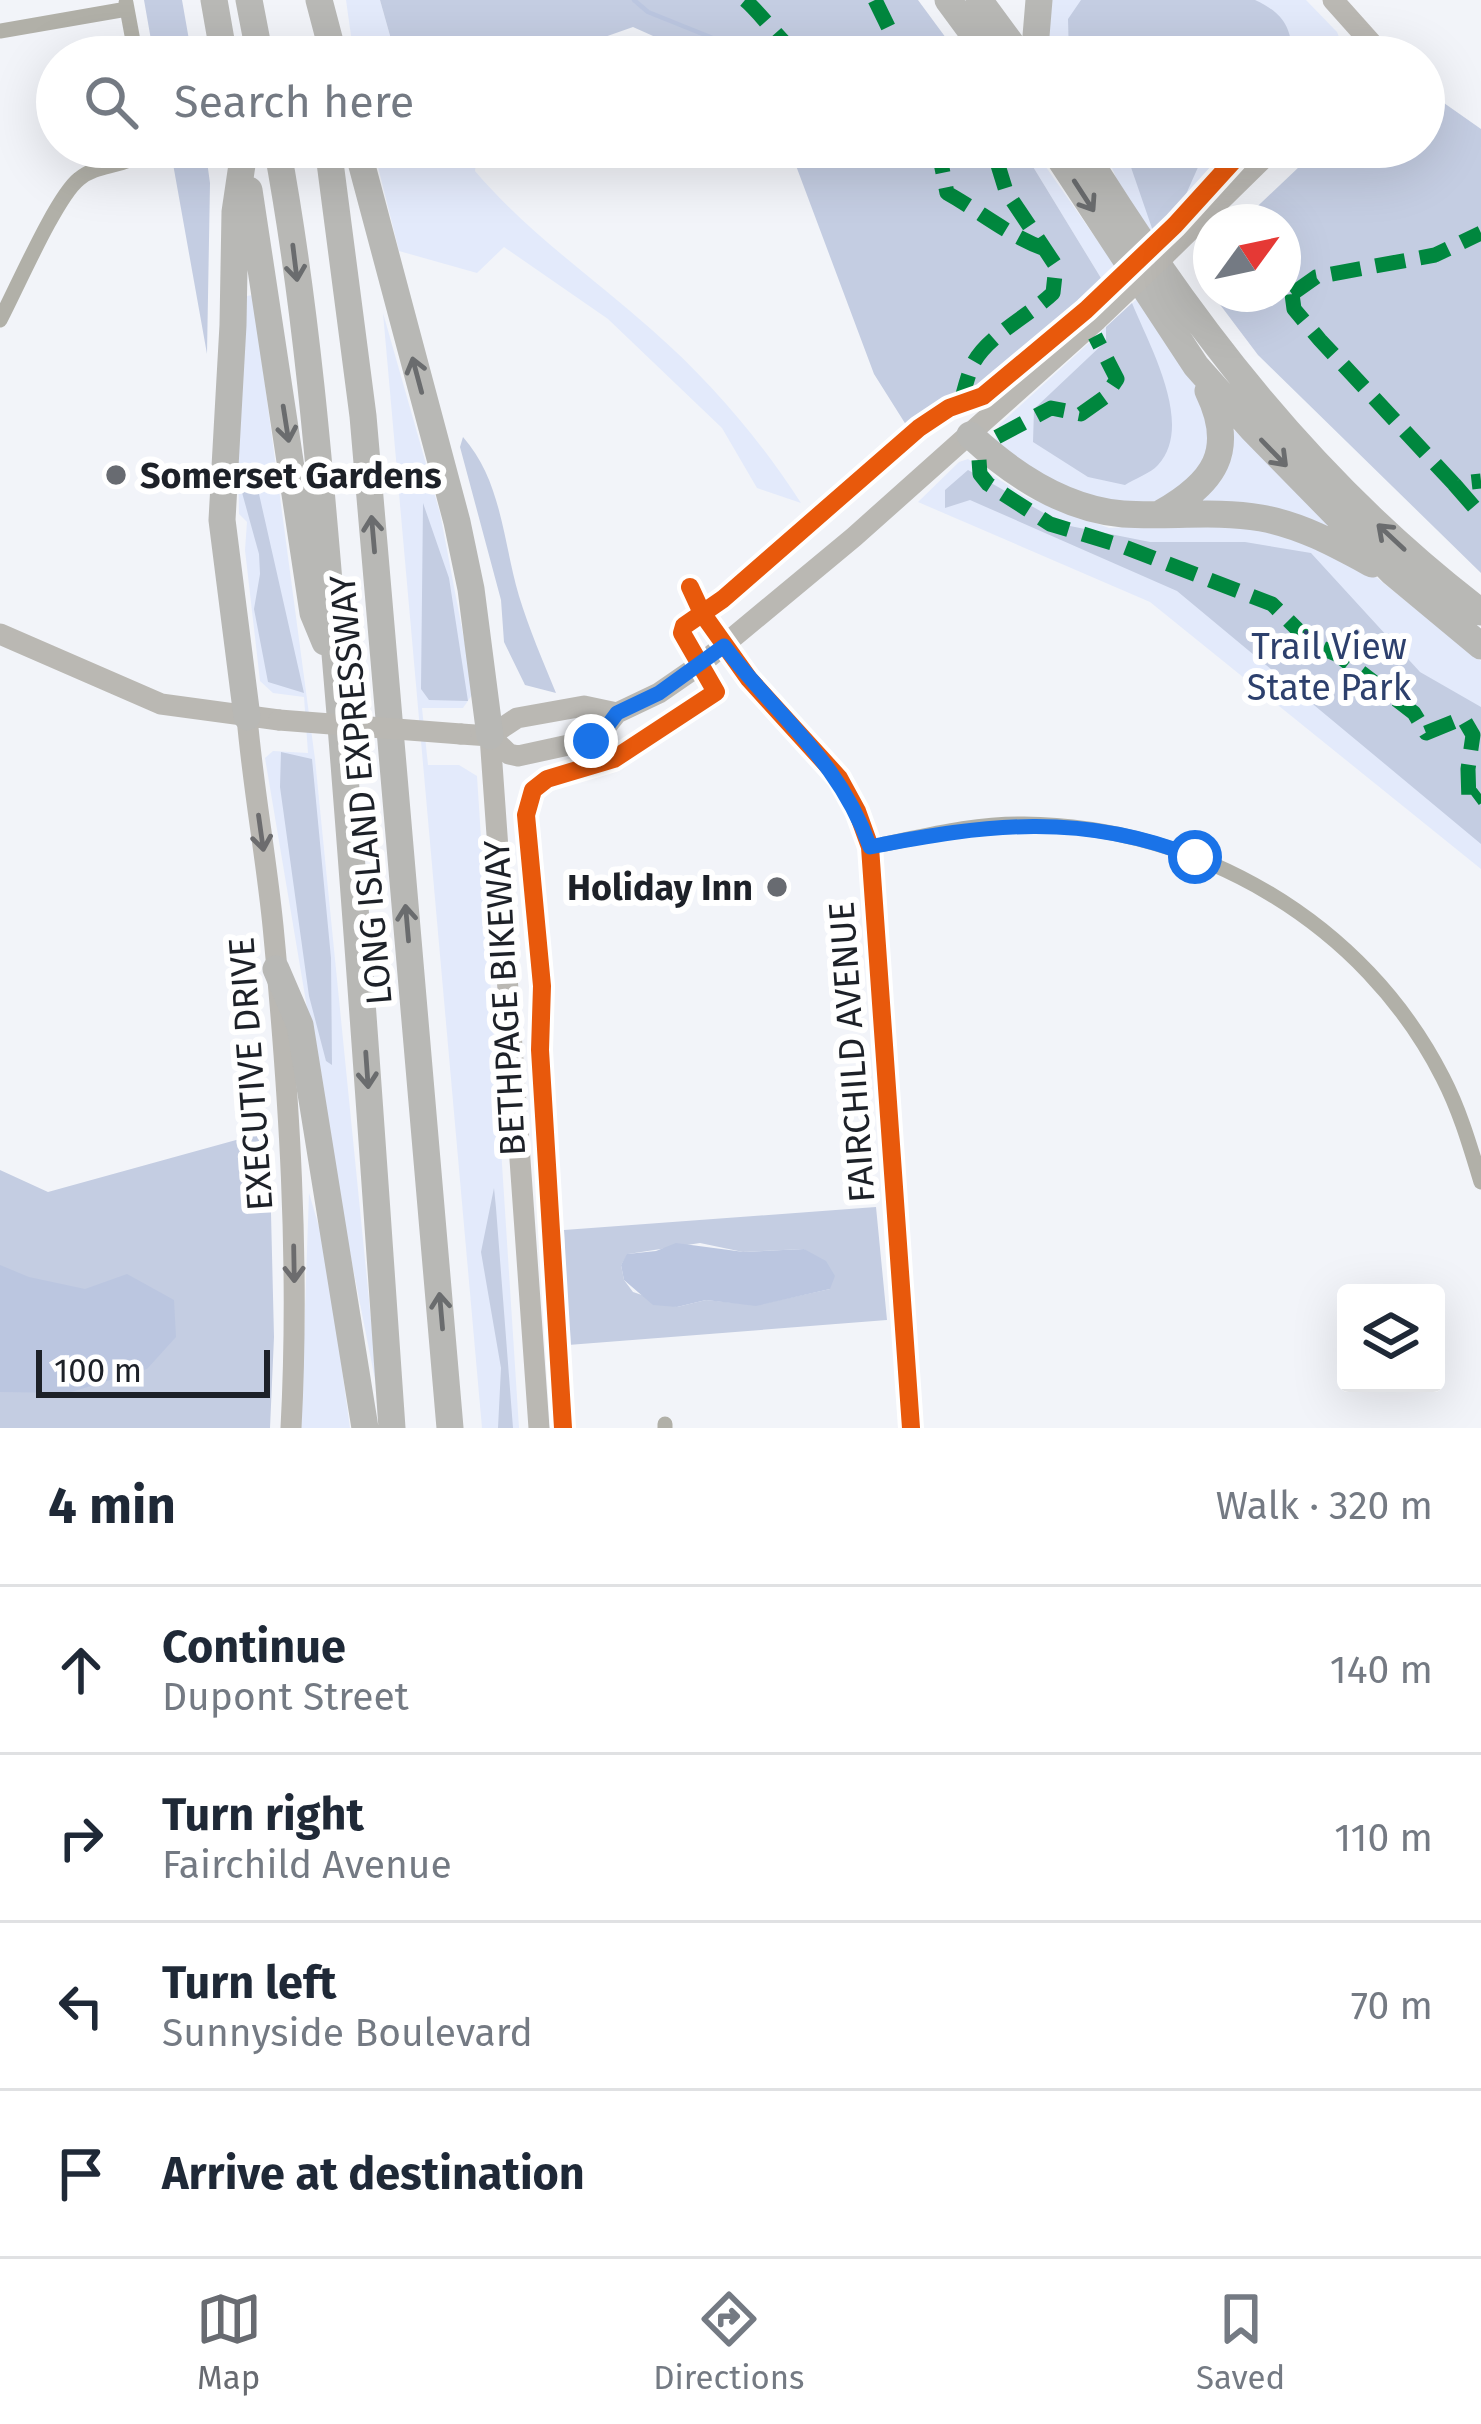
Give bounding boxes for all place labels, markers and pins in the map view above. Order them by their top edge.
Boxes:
place label: Somerset Gardens [140,454,442,498]
marker: Somerset Gardens [103,462,129,488]
place label: Holiday Inn [567,866,753,910]
marker: Holiday Inn [764,874,790,900]

